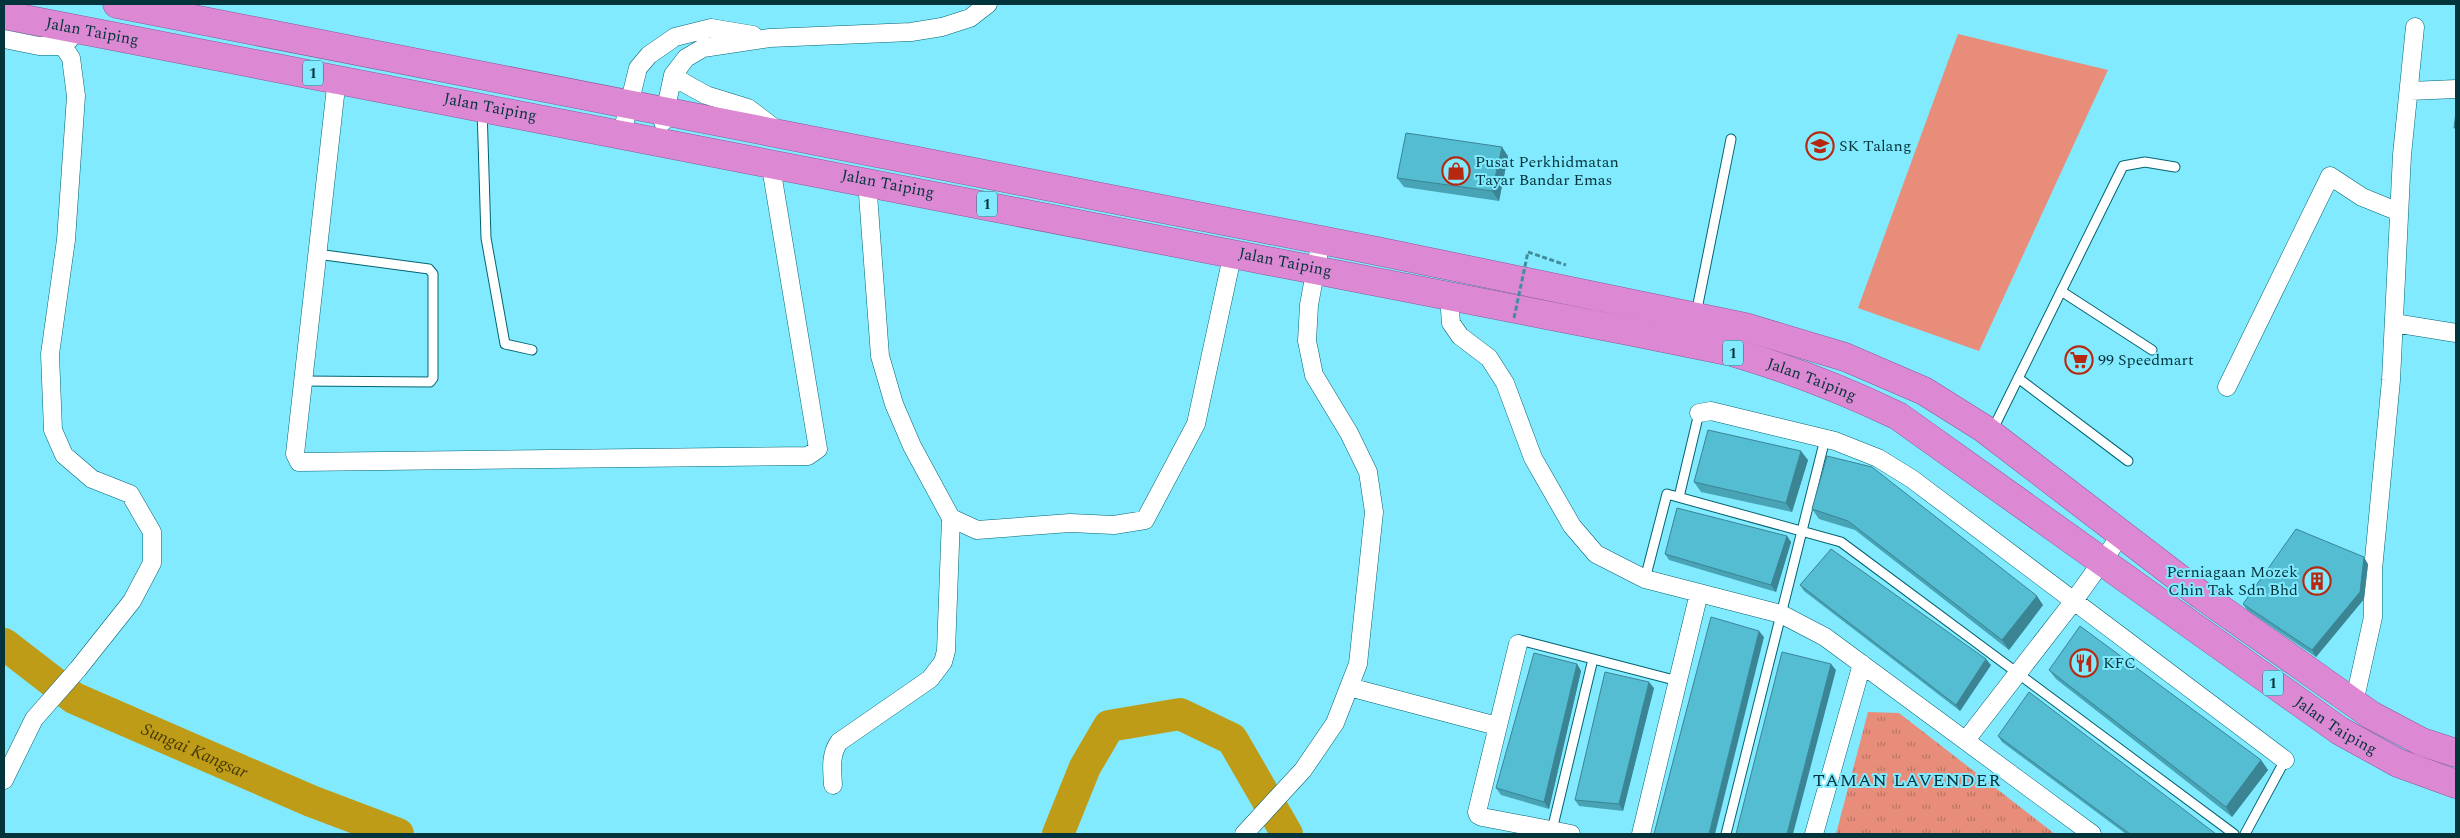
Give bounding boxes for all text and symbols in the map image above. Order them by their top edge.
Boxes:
street label: Jalan Taiping [44,11,141,52]
road number: 1 [303,60,323,86]
street label: Jalan Taiping [442,86,539,128]
school or university icon: SK Talang [1805,131,1835,161]
place label: SK Talang [1839,134,1911,158]
place label: Pusat Perkhidmatan Tayar Bandar Emas [1475,150,1619,192]
shop icon: Pusat Perkhidmatan Tayar Bandar Emas [1441,156,1471,186]
street label: Jalan Taiping [839,163,937,205]
road number: 1 [977,192,997,216]
street label: Jalan Taiping [1237,241,1334,283]
road number: 1 [1723,340,1743,366]
supermarket icon: 99 Speedmart [2064,345,2094,375]
place label: 99 Speedmart [2098,348,2194,372]
street label: Jalan Taiping [1764,352,1860,408]
place label: Perniagaan Mozek Chin Tak Sdn Bhd [2166,560,2298,602]
building icon: Perniagaan Mozek Chin Tak Sdn Bhd [2302,566,2332,596]
restaurant icon: KFC [2069,648,2099,678]
place label: KFC [2103,651,2136,675]
road number: 1 [2263,670,2283,696]
street label: Jalan Taiping [2289,690,2382,761]
water label: Sungai Kangsar [137,715,253,786]
district label: TAMAN LAVENDER [1813,767,2001,794]

